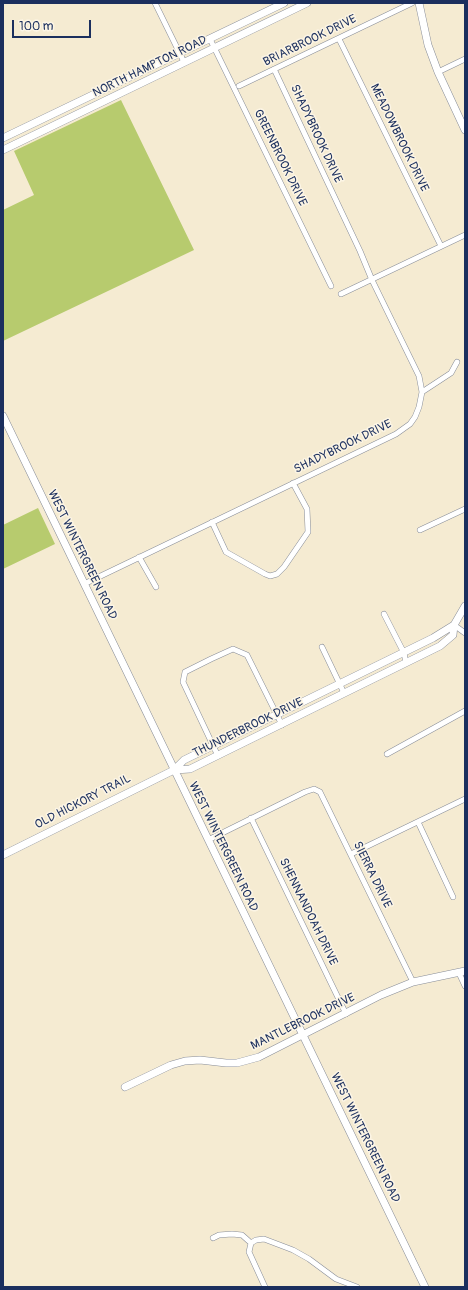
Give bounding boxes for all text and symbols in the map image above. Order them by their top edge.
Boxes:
scale bar [14,12,93,38]
street label: BRIARBROOK DRIVE [261,12,359,70]
text: 100 m [19,19,53,34]
street label: NORTH HAMPTON ROAD [91,33,209,101]
street label: SHADYBROOK DRIVE [287,82,345,186]
street label: MEADOWBROOK DRIVE [367,82,431,194]
street label: GREENBROOK DRIVE [250,107,310,209]
street label: SHADYBROOK DRIVE [292,417,394,477]
street label: WEST WINTERGREEN ROAD [44,488,120,622]
street label: THUNDERBROOK DRIVE [190,695,306,761]
street label: OLD HICKORY TRAIL [33,772,133,832]
street label: WEST WINTERGREEN ROAD [185,780,261,914]
street label: SIERRA DRIVE [350,839,394,911]
street label: SHENNANDOAH DRIVE [276,856,340,968]
street label: MANTLEBROOK DRIVE [248,990,358,1054]
street label: WEST WINTERGREEN ROAD [327,1071,403,1205]

